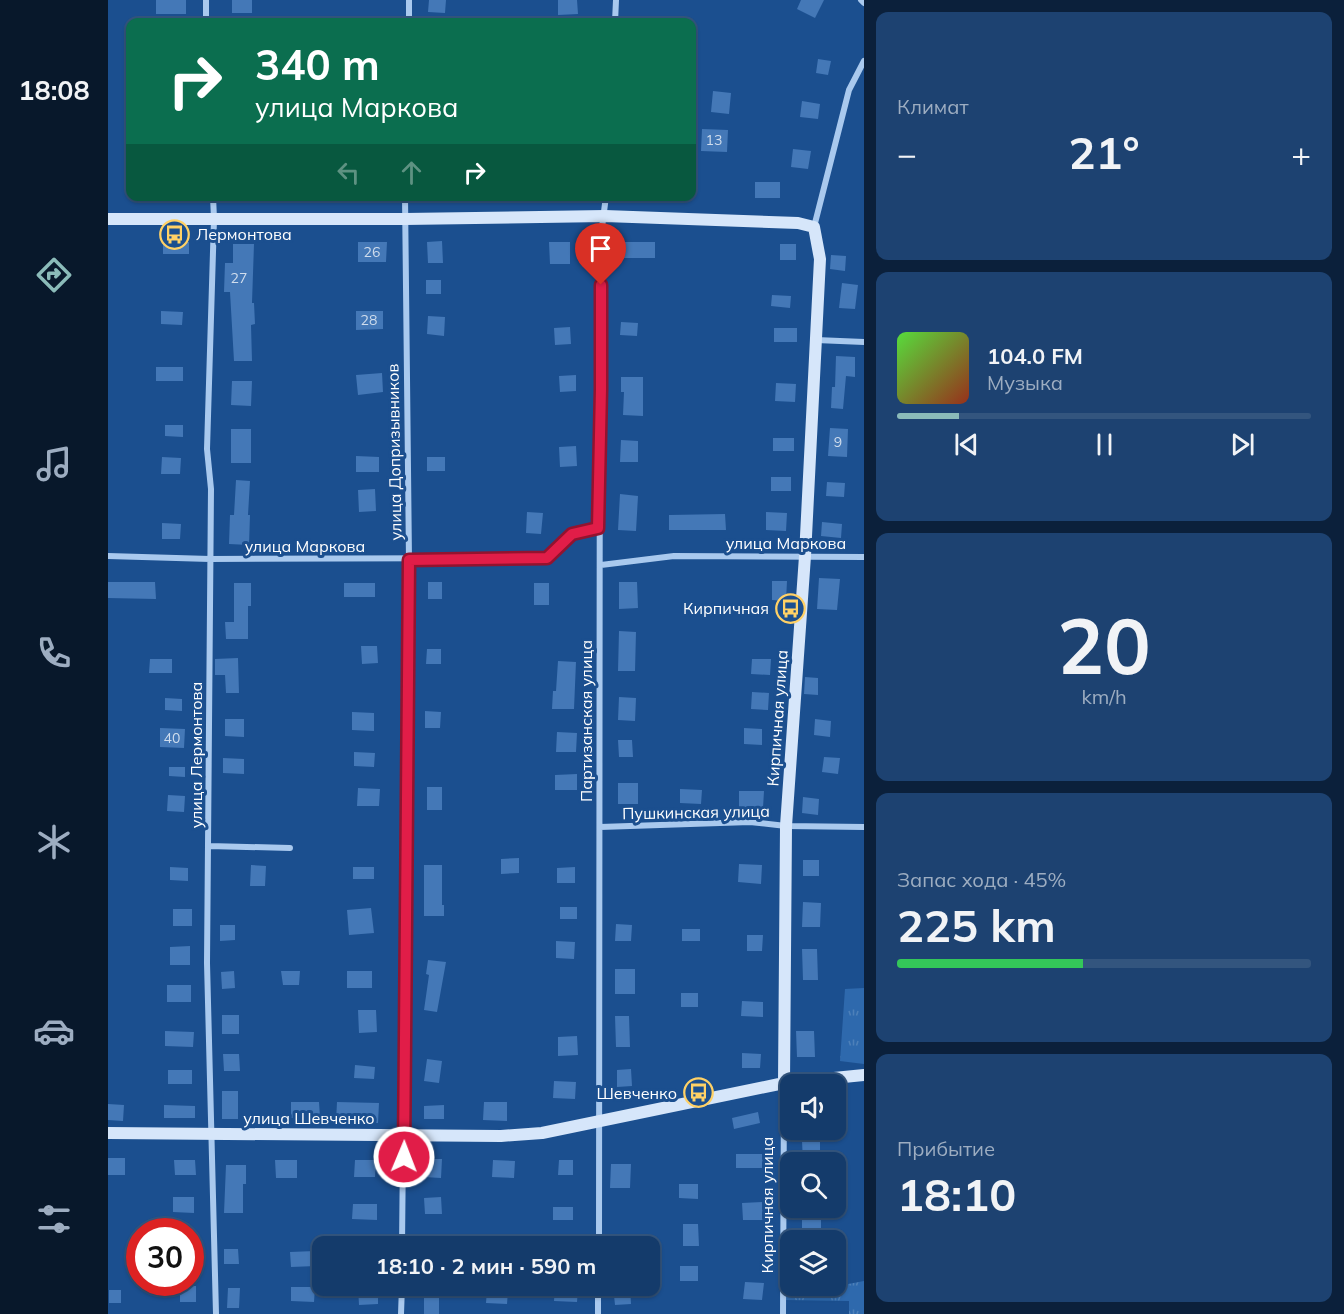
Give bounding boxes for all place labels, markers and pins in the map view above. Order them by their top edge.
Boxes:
bus stop icon: Лермонтова [159,218,191,250]
pin [575,223,626,285]
place label: Лермонтова [196,224,292,244]
bus stop icon: Кирпичная [774,592,806,624]
place label: Кирпичная [683,598,769,618]
bus stop icon: Шевченко [682,1077,714,1109]
place label: Шевченко [597,1083,677,1103]

